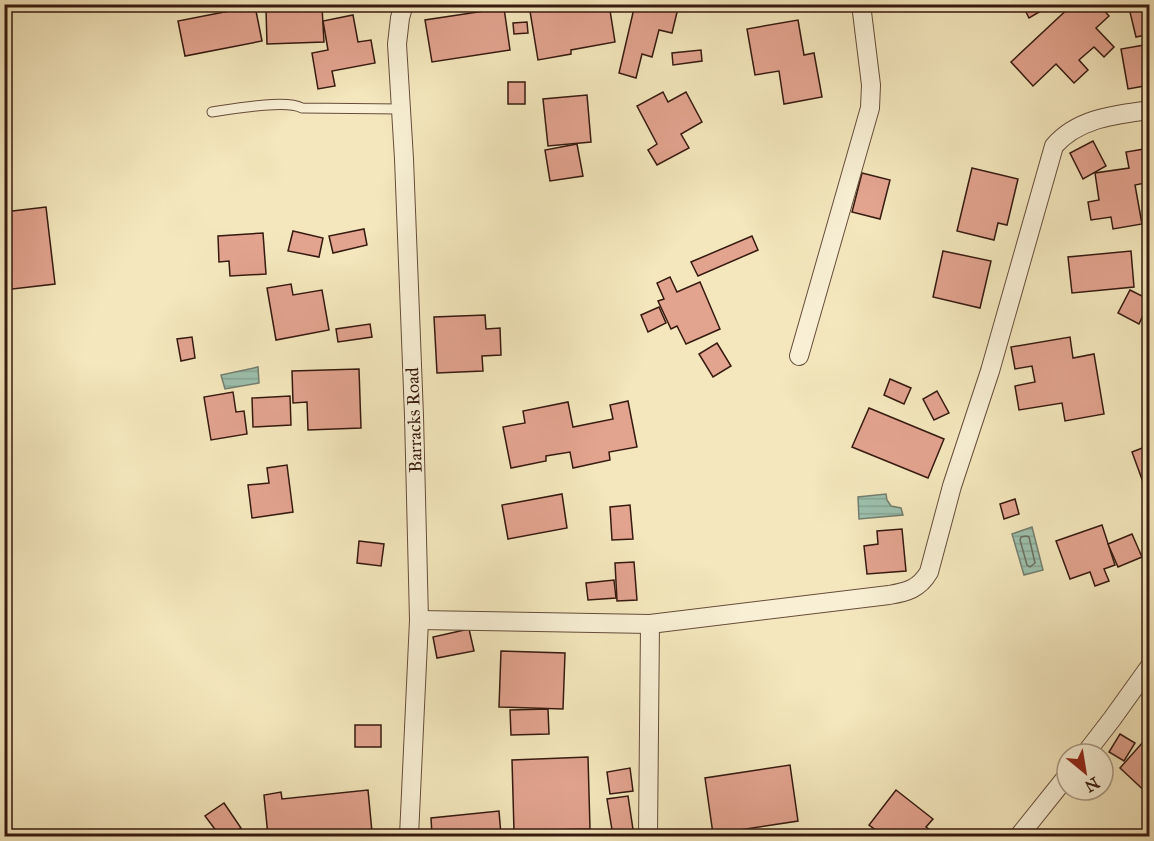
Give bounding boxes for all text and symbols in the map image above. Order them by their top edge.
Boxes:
street label: Barracks Road [401,367,427,473]
north arrow [1055,742,1115,802]
text: N [1081,773,1103,796]

